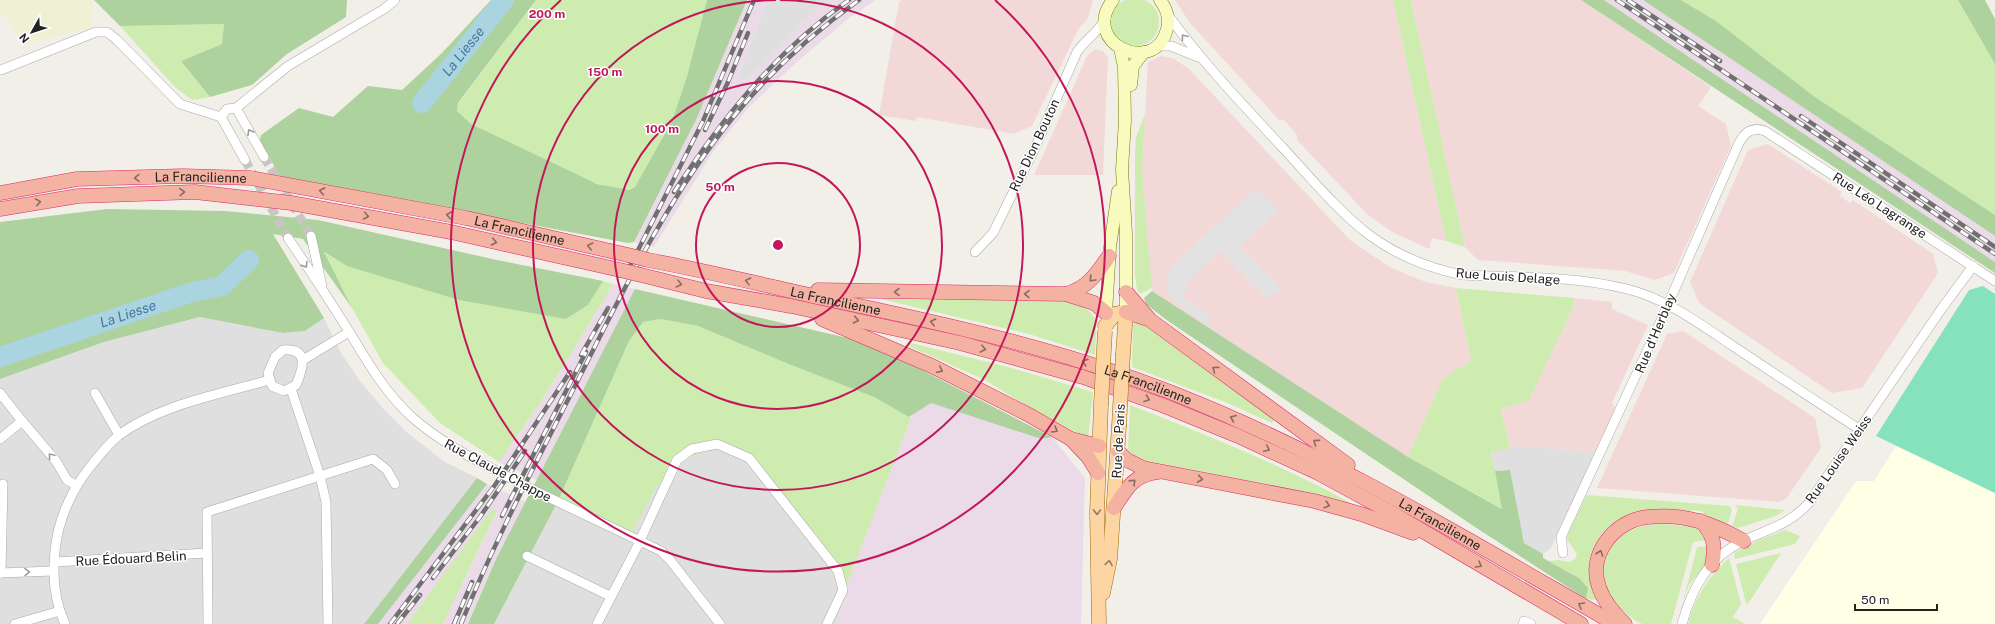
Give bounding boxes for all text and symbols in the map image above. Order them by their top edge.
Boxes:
text: 200 m [529,7,565,21]
north arrow [12,12,52,52]
water label: La Liesse [439,23,488,79]
text: N [17,31,32,45]
one-way arrow [1181,34,1189,41]
text: 150 m [588,65,622,79]
street label: Rue Dion Bouton [1006,97,1062,194]
text: 100 m [645,122,679,136]
one-way arrow [247,129,254,137]
street label: La Francilienne [154,169,247,186]
street label: Rue Léo Lagrange [1830,169,1930,241]
one-way arrow [134,173,140,182]
text: 50 m [705,180,735,194]
one-way arrow [319,187,325,196]
one-way arrow [179,188,185,197]
one-way arrow [35,199,42,207]
one-way arrow [446,211,453,220]
one-way arrow [363,212,369,220]
street label: La Francilienne [473,213,566,248]
one-way arrow [490,237,497,245]
centre of rings [771,238,785,252]
one-way arrow [587,243,593,251]
one-way arrow [301,261,308,268]
street label: Rue Louis Delage [1455,265,1561,288]
one-way arrow [1089,275,1096,282]
one-way arrow [745,277,752,286]
one-way arrow [676,280,682,288]
street label: La Francilienne [789,284,882,318]
one-way arrow [894,288,900,296]
one-way arrow [1024,290,1030,298]
street label: Rue d'Herblay [1632,291,1679,375]
water label: La Liesse [98,297,158,331]
one-way arrow [853,315,859,323]
one-way arrow [929,318,936,326]
one-way arrow [980,344,986,352]
one-way arrow [1082,358,1089,367]
street label: La Francilienne [1102,362,1194,408]
one-way arrow [936,365,943,373]
one-way arrow [1213,367,1220,374]
one-way arrow [1144,395,1151,403]
street label: Rue de Paris [1109,403,1128,479]
street label: Rue Louise Weiss [1802,412,1874,506]
one-way arrow [1230,415,1237,423]
one-way arrow [1051,425,1058,432]
street label: Rue Claude Chappe [442,436,554,505]
one-way arrow [1313,439,1320,447]
one-way arrow [1263,444,1271,452]
one-way arrow [49,453,56,460]
one-way arrow [1197,474,1203,483]
one-way arrow [1128,480,1136,487]
street label: La Francilienne [1396,495,1484,553]
one-way arrow [1324,500,1331,508]
one-way arrow [1093,509,1101,515]
street label: Rue Édouard Belin [75,547,187,569]
one-way arrow [1596,550,1604,557]
one-way arrow [1104,560,1113,566]
one-way arrow [1475,560,1483,567]
one-way arrow [24,568,30,577]
scale bar [1855,586,1937,612]
text: 50 m [1861,593,1889,607]
one-way arrow [1578,602,1585,609]

